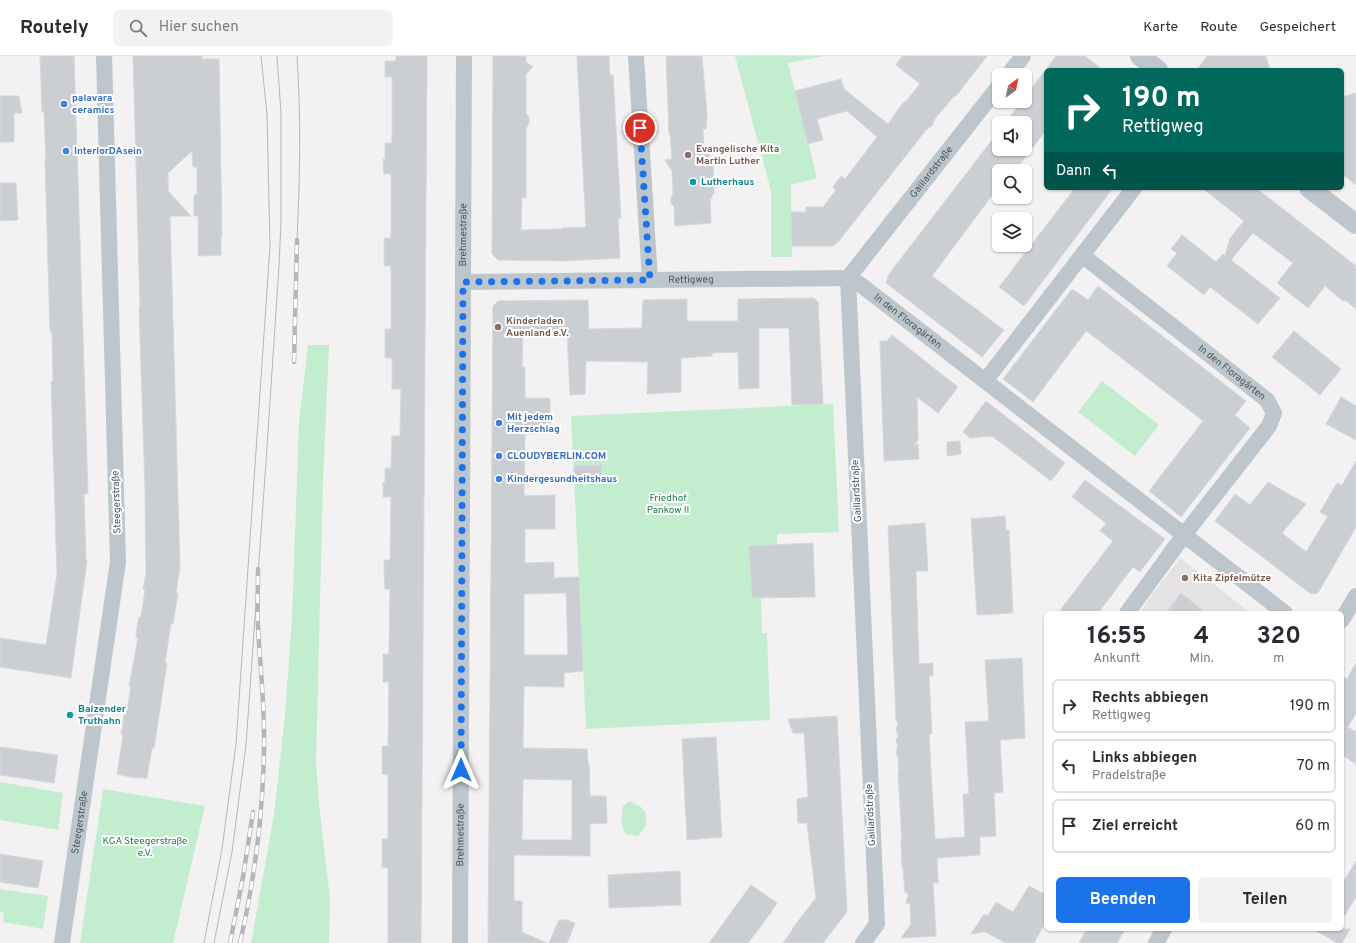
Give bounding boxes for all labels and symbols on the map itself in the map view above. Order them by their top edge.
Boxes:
north arrow [992,68,1032,108]
place label: palavara ceramics [72,92,115,117]
marker: palavara ceramics [59,99,69,109]
pin [623,111,657,145]
place label: Evangelische Kita Martin Luther [696,143,779,168]
street label: Gaillardstraße [907,144,956,201]
place label: InteriorDAsein [74,145,142,158]
marker: InteriorDAsein [61,146,71,156]
marker: Evangelische Kita Martin Luther [683,150,693,160]
place label: Lutherhaus [701,176,754,189]
marker: Lutherhaus [688,177,698,187]
street label: Brehmestraße [457,203,470,267]
street label: Rettigweg [668,273,714,286]
street label: In den Floragärten [871,291,944,352]
place label: Kinderladen Auenland e.V. [506,315,569,340]
marker: Kinderladen Auenland e.V. [493,322,503,332]
street label: In den Floragärten [1195,342,1268,403]
place label: Mit jedem Herzschlag [507,411,560,436]
marker: Mit jedem Herzschlag [494,418,504,428]
place label: CLOUDYBERLIN.COM [507,450,606,463]
marker: CLOUDYBERLIN.COM [494,451,504,461]
street label: Gaillardstraße [849,459,865,523]
street label: Steegerstraße [109,470,125,534]
place label: Kindergesundheitshaus [507,473,617,486]
marker: Kindergesundheitshaus [494,474,504,484]
park label: Friedhof Pankow II [647,492,689,517]
place label: Kita Zipfelmütze [1193,572,1272,585]
marker: Kita Zipfelmütze [1180,573,1190,583]
place label: Balzender Truthahn [78,703,127,728]
marker: Balzender Truthahn [65,710,75,720]
position arrow [440,749,482,791]
street label: Gaillardstraße [863,783,879,847]
street label: Steegerstraße [69,790,91,855]
street label: Brehmestraße [454,803,467,867]
park label: KGA Steegerstraße e.V. [103,835,187,860]

